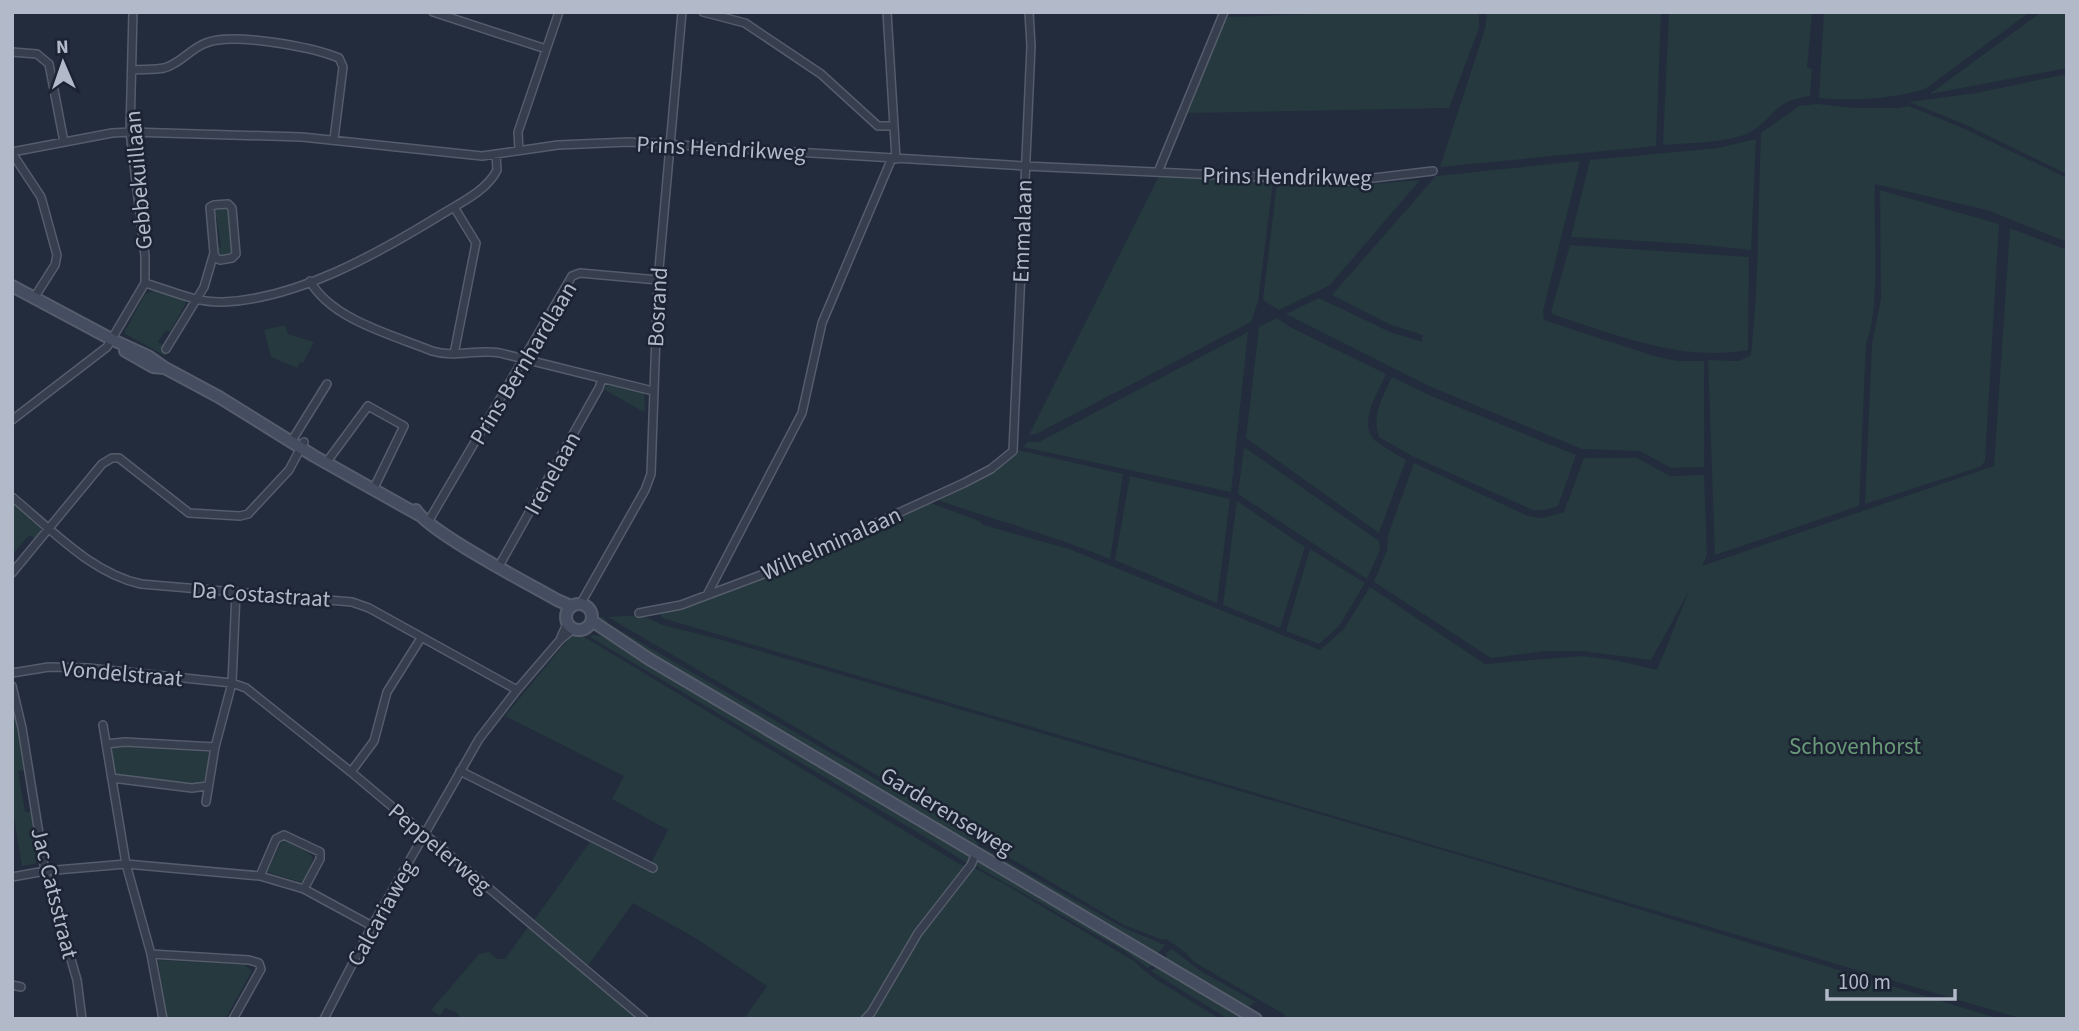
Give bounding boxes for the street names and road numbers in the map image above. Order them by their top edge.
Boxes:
street label: Gebbekuillaan [116,109,161,251]
street label: Prins Hendrikweg [635,128,807,169]
street label: Prins Hendrikweg [1202,159,1372,194]
street label: Emmalaan [1004,179,1041,283]
street label: Bosrand [639,266,676,348]
street label: Prins Bernhardlaan [462,275,585,451]
street label: Irenelaan [516,426,589,521]
street label: Wilhelminalaan [756,498,906,589]
street label: Da Costastraat [190,573,332,616]
street label: Vondelstraat [60,652,184,695]
street label: Garderenseweg [874,759,1020,864]
street label: Peppelerweg [381,795,499,902]
street label: Jac Catsstraat [22,824,87,962]
street label: Calcariaweg [339,854,424,972]

